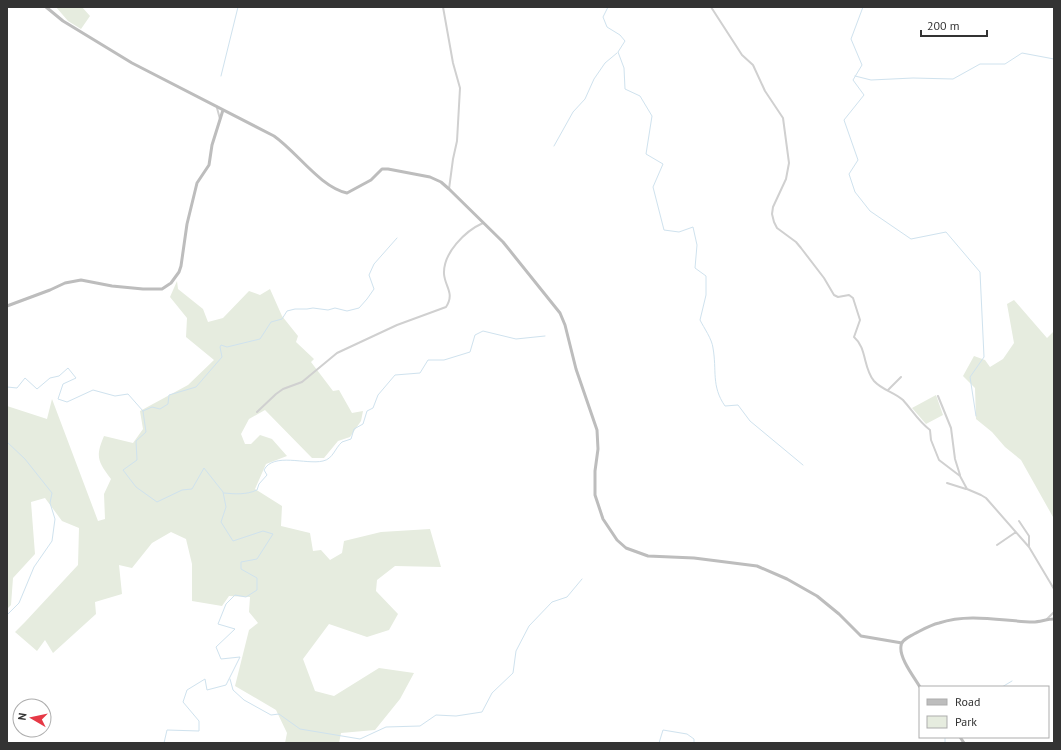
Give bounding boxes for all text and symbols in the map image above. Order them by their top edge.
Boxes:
scale bar [921,12,987,38]
text: 200 m [927,18,960,33]
legend [919,686,1049,738]
text: Road [955,694,980,709]
north arrow [12,698,52,738]
text: N [15,712,30,721]
text: Park [955,714,977,729]

